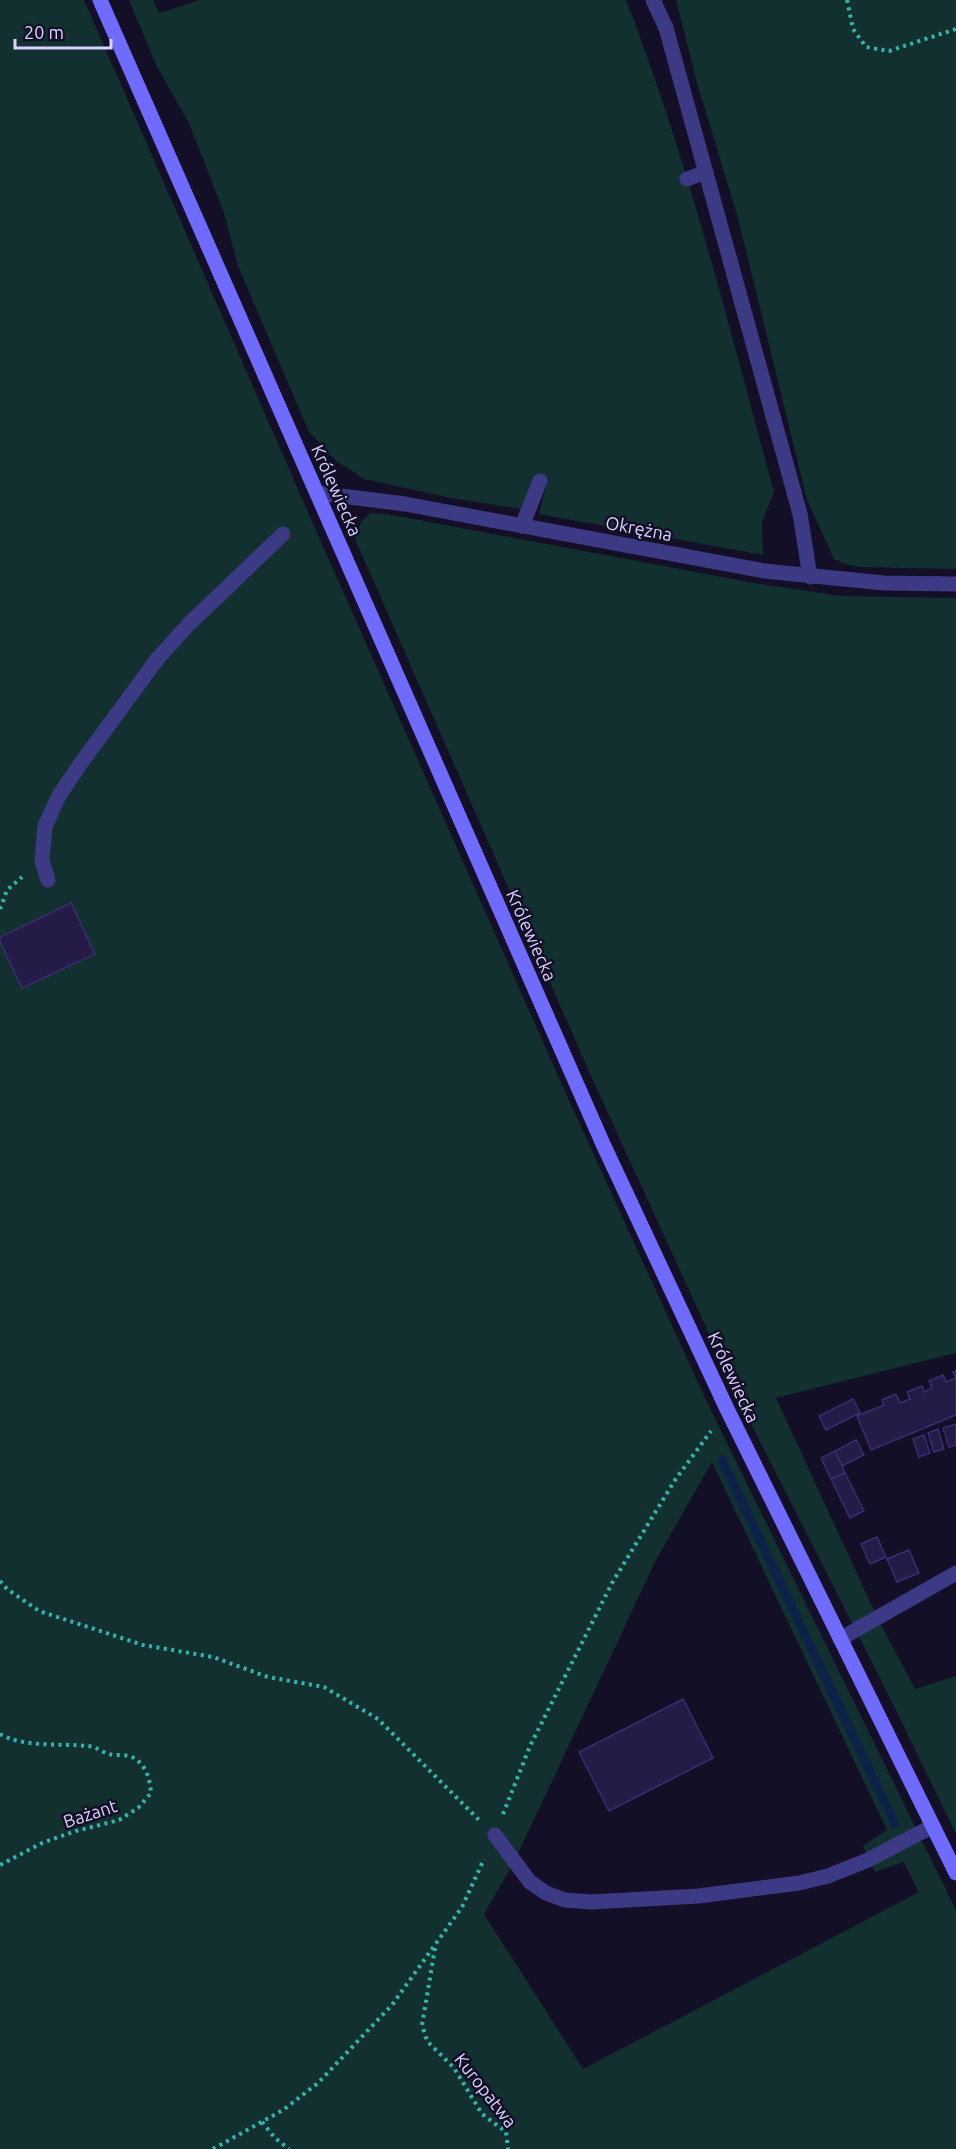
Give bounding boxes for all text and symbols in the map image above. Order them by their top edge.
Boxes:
scale bar [15,12,111,50]
text: 20 m [24,22,64,42]
street label: Królewiecka [308,441,366,539]
street label: Okrężna [604,512,674,544]
street label: Królewiecka [503,886,561,984]
street label: Królewiecka [704,1328,764,1426]
street label: Bażant [61,1795,119,1831]
street label: Kuropatwa [451,2049,521,2131]

